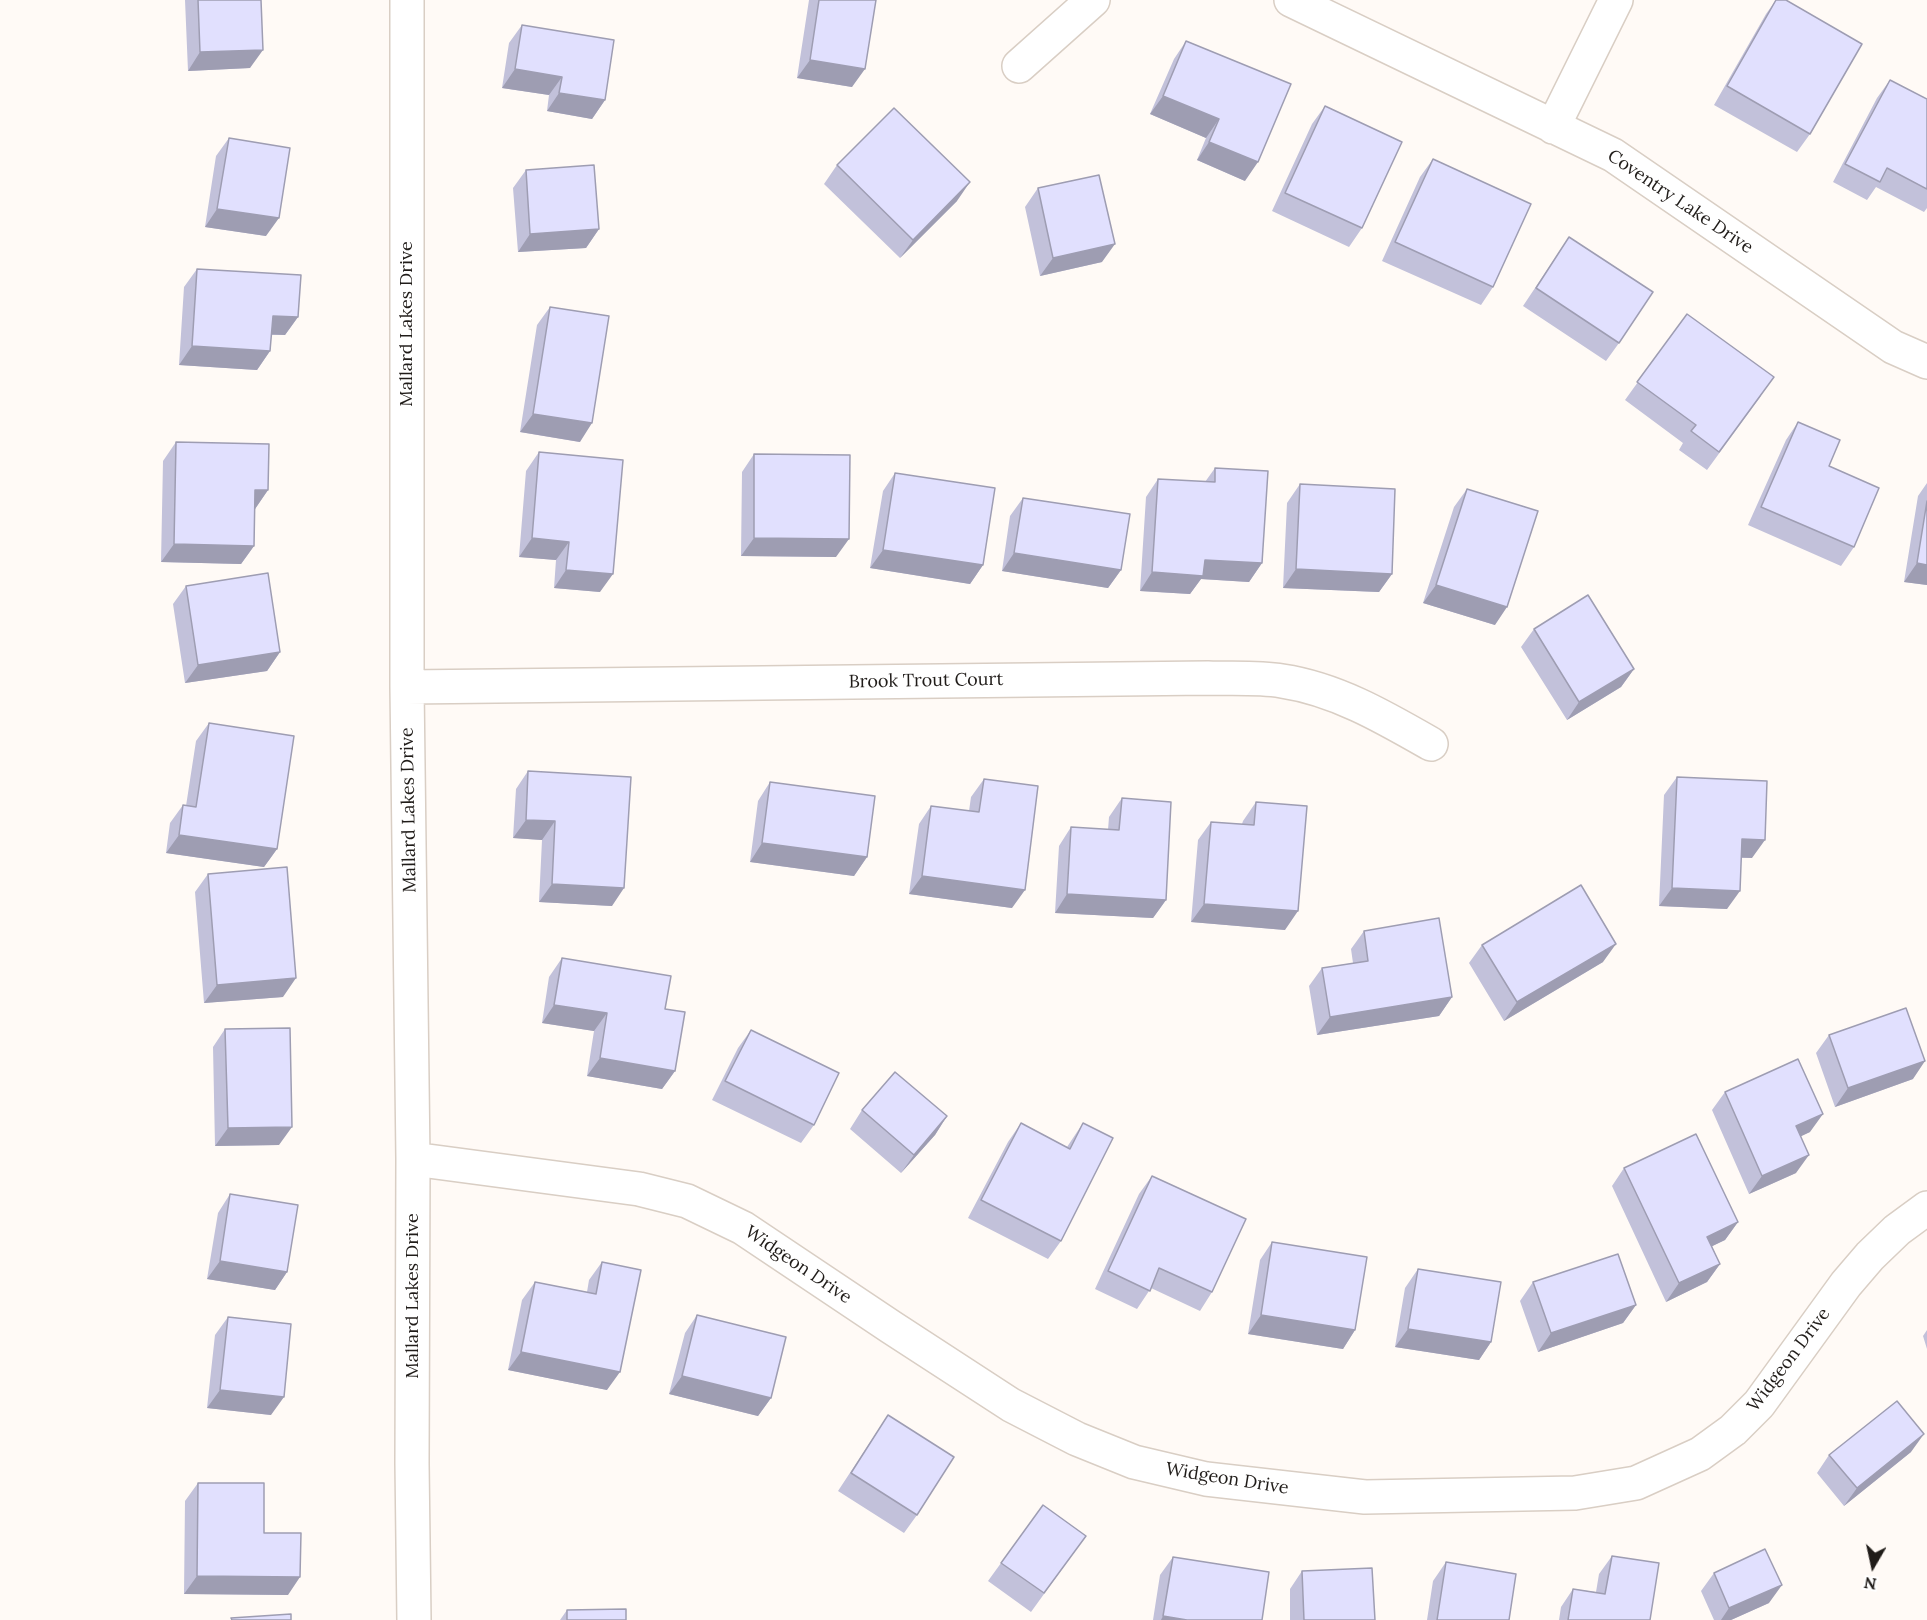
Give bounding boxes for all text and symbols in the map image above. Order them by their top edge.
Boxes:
street label: Coventry Lake Drive [1603,145,1757,259]
street label: Mallard Lakes Drive [396,241,418,407]
street label: Brook Trout Court [848,669,1004,693]
street label: Mallard Lakes Drive [397,727,421,893]
street label: Mallard Lakes Drive [402,1213,424,1379]
street label: Widgeon Drive [740,1221,856,1309]
street label: Widgeon Drive [1743,1304,1835,1416]
street label: Widgeon Drive [1164,1459,1290,1499]
north arrow [1843,1536,1903,1596]
text: N [1863,1573,1878,1595]

